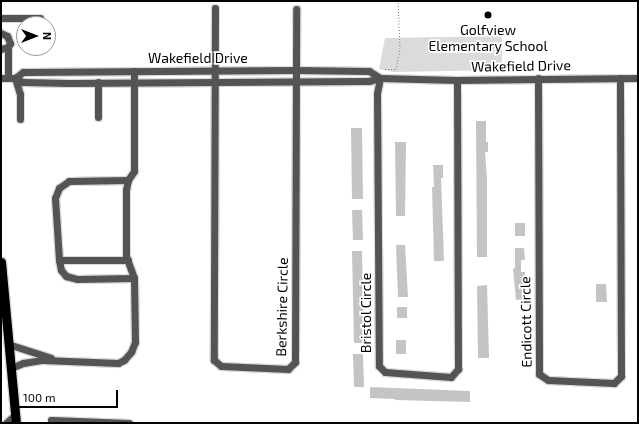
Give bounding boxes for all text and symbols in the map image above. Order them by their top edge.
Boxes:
marker: Golfview Elementary School [483,10,493,20]
north arrow [16,16,56,56]
place label: Golfview Elementary School [428,22,548,54]
text: N [41,32,54,40]
street label: Wakefield Drive [148,50,248,66]
street label: Wakefield Drive [471,57,571,75]
street label: Berkshire Circle [273,257,291,357]
street label: Bristol Circle [358,273,374,353]
street label: Endicott Circle [517,276,535,368]
scale bar [18,382,120,408]
text: 100 m [23,390,55,404]

